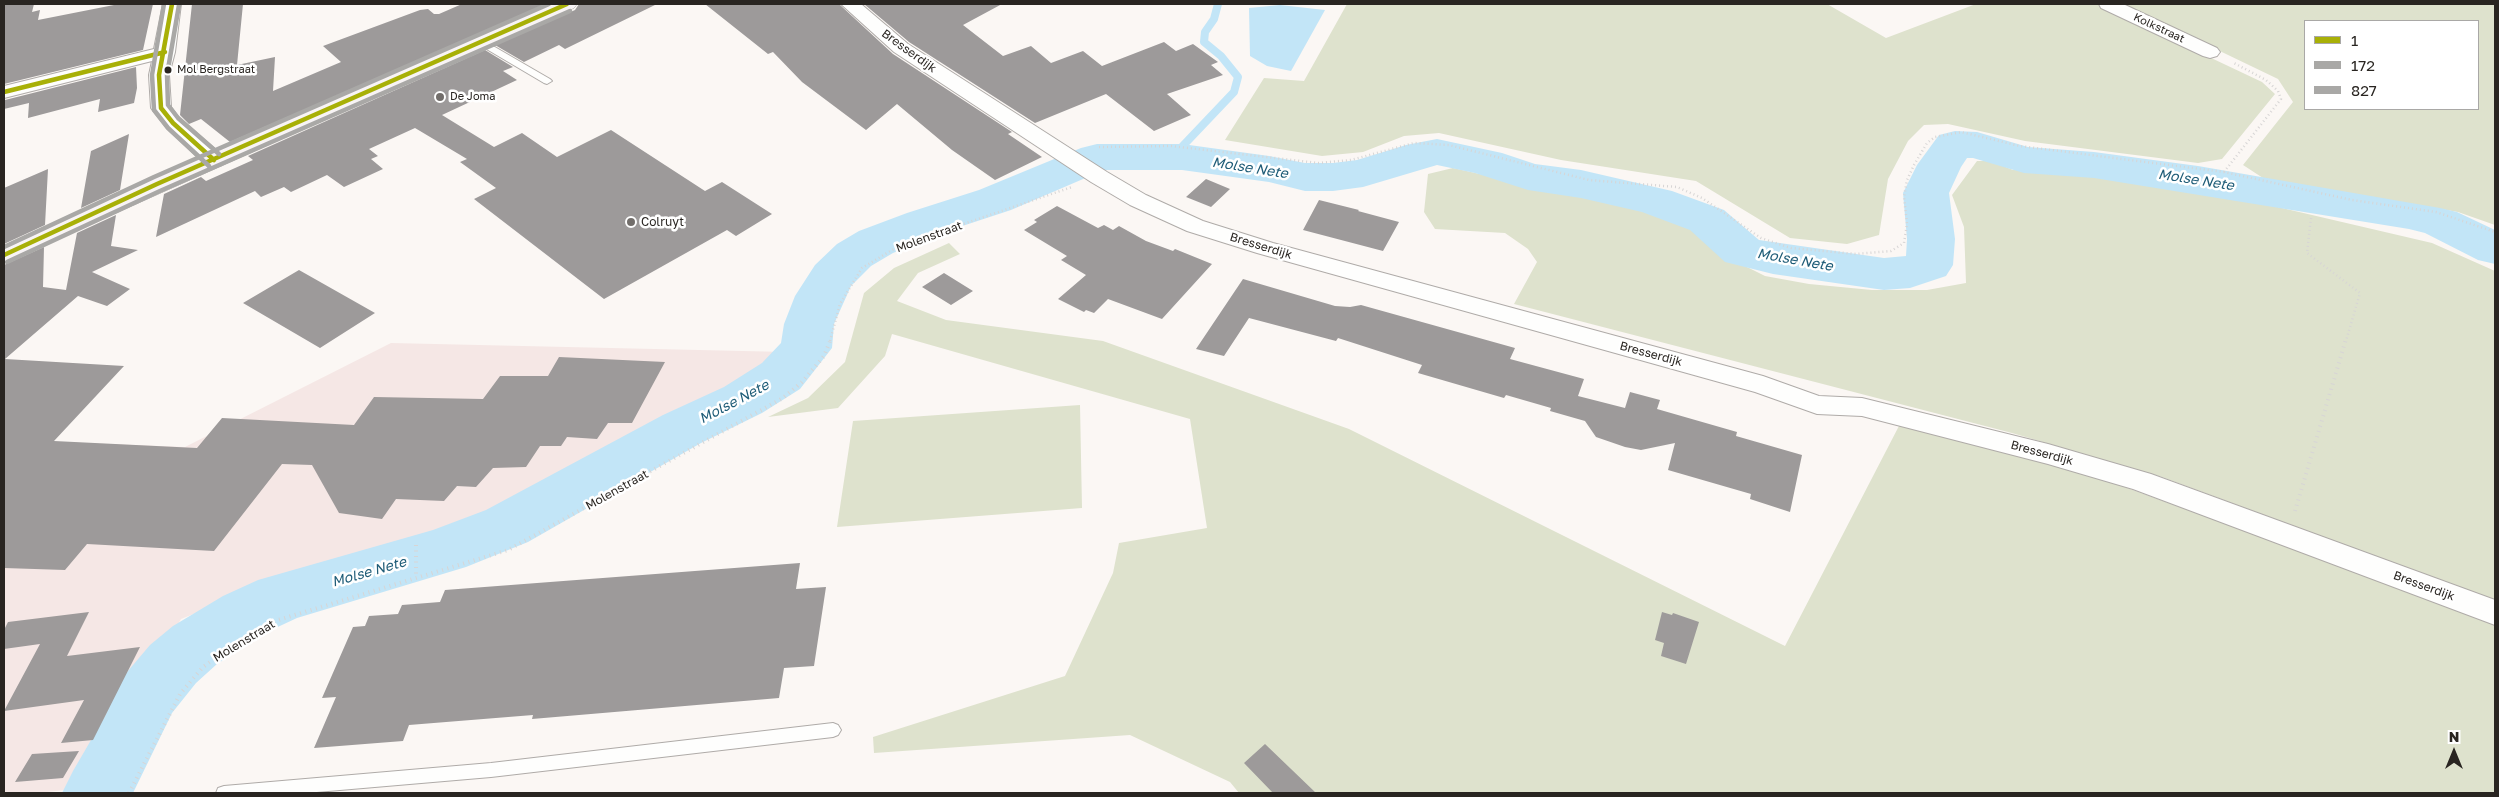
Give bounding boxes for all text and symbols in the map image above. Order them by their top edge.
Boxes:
street label: Kolkstraat [2131,10,2187,46]
legend [2304,20,2479,110]
street label: Bresserdijk [879,26,939,76]
text: 1 [2351,31,2358,49]
text: 172 [2351,56,2375,74]
place label: Mol Bergstraat [177,63,255,77]
marker: Mol Bergstraat [163,65,173,75]
text: 827 [2351,81,2377,99]
place label: De Joma [450,90,495,104]
marker: De Joma [434,91,446,103]
water label: Molse Nete [1211,154,1289,182]
water label: Molse Nete [2157,166,2235,194]
place label: Colruyt [641,215,684,229]
marker: Colruyt [625,216,637,228]
street label: Molenstraat [894,218,964,256]
street label: Bresserdijk [1228,230,1294,262]
water label: Molse Nete [1756,245,1834,275]
street label: Bresserdijk [1618,339,1684,369]
water label: Molse Nete [696,377,772,427]
street label: Bresserdijk [2009,438,2075,468]
street label: Molenstraat [583,467,651,513]
water label: Molse Nete [330,553,408,591]
street label: Bresserdijk [2391,568,2457,604]
street label: Molenstraat [210,617,278,665]
north arrow [2429,727,2479,777]
text: N [2449,728,2459,745]

